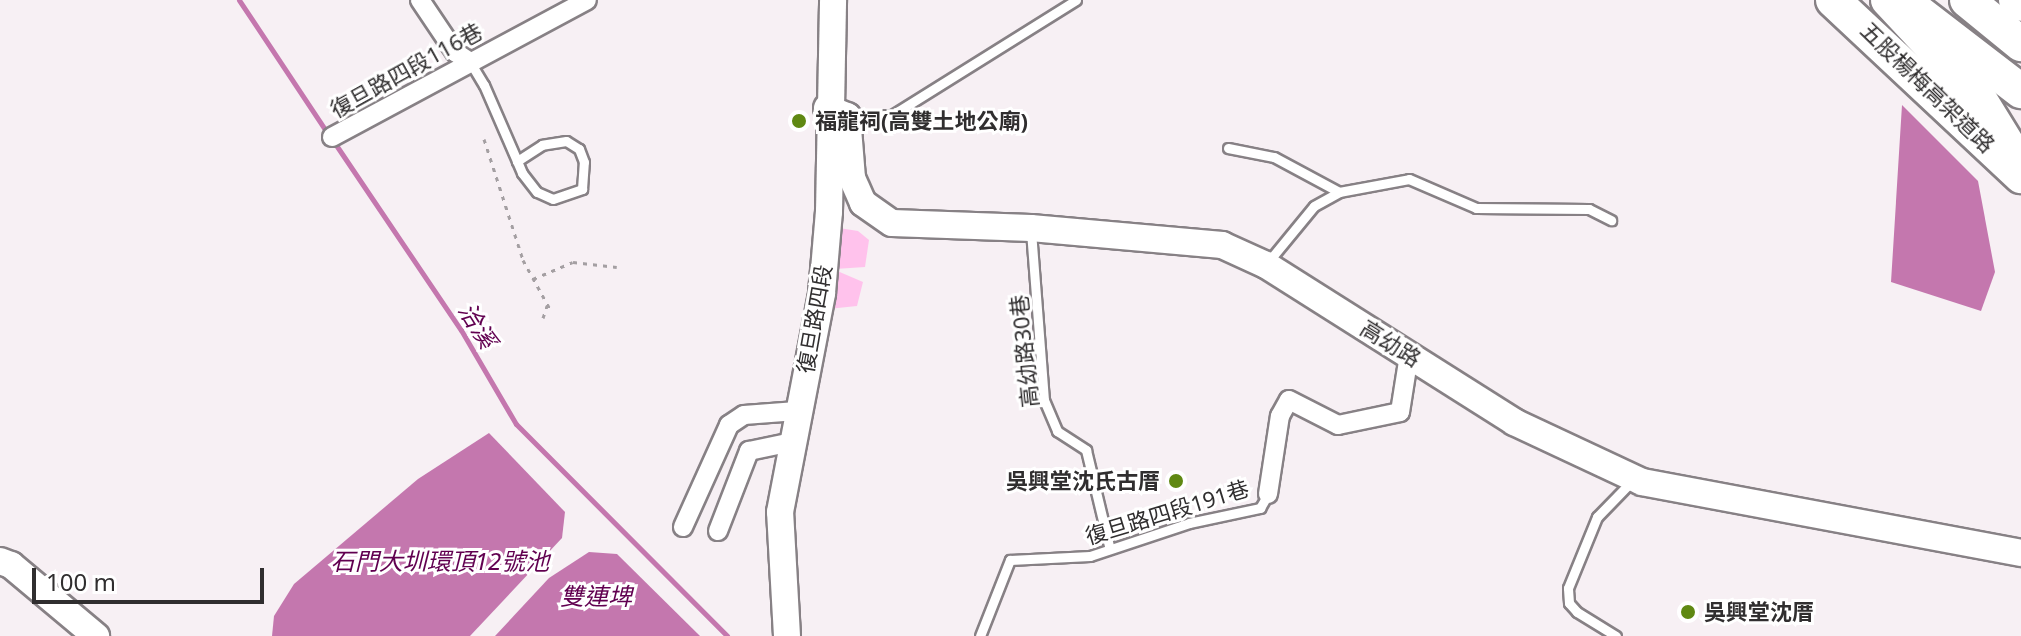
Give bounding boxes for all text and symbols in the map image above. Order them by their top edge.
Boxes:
street label: 五股楊梅高架道路 [1856,16,2000,158]
street label: 復旦路四段116巷 [325,17,487,123]
place label: 福龍祠(高雙土地公廟) [815,108,1028,134]
marker: 福龍祠(高雙土地公廟) [790,112,808,130]
street label: 復旦路四段 [791,263,837,375]
street label: 高幼路30巷 [1005,293,1043,409]
water label: 洽溪 [453,297,503,353]
street label: 高幼路 [1356,314,1426,372]
place label: 吳興堂沈氏古厝 [1006,468,1160,494]
marker: 吳興堂沈氏古厝 [1167,472,1185,490]
street label: 復旦路四段191巷 [1082,475,1252,549]
water label: 石門大圳環頂12號池 [331,547,549,575]
scale bar [36,552,268,602]
text: 100 m [46,565,116,598]
water label: 雙連埤 [560,582,632,610]
place label: 吳興堂沈厝 [1704,599,1814,625]
marker: 吳興堂沈厝 [1679,603,1697,621]

